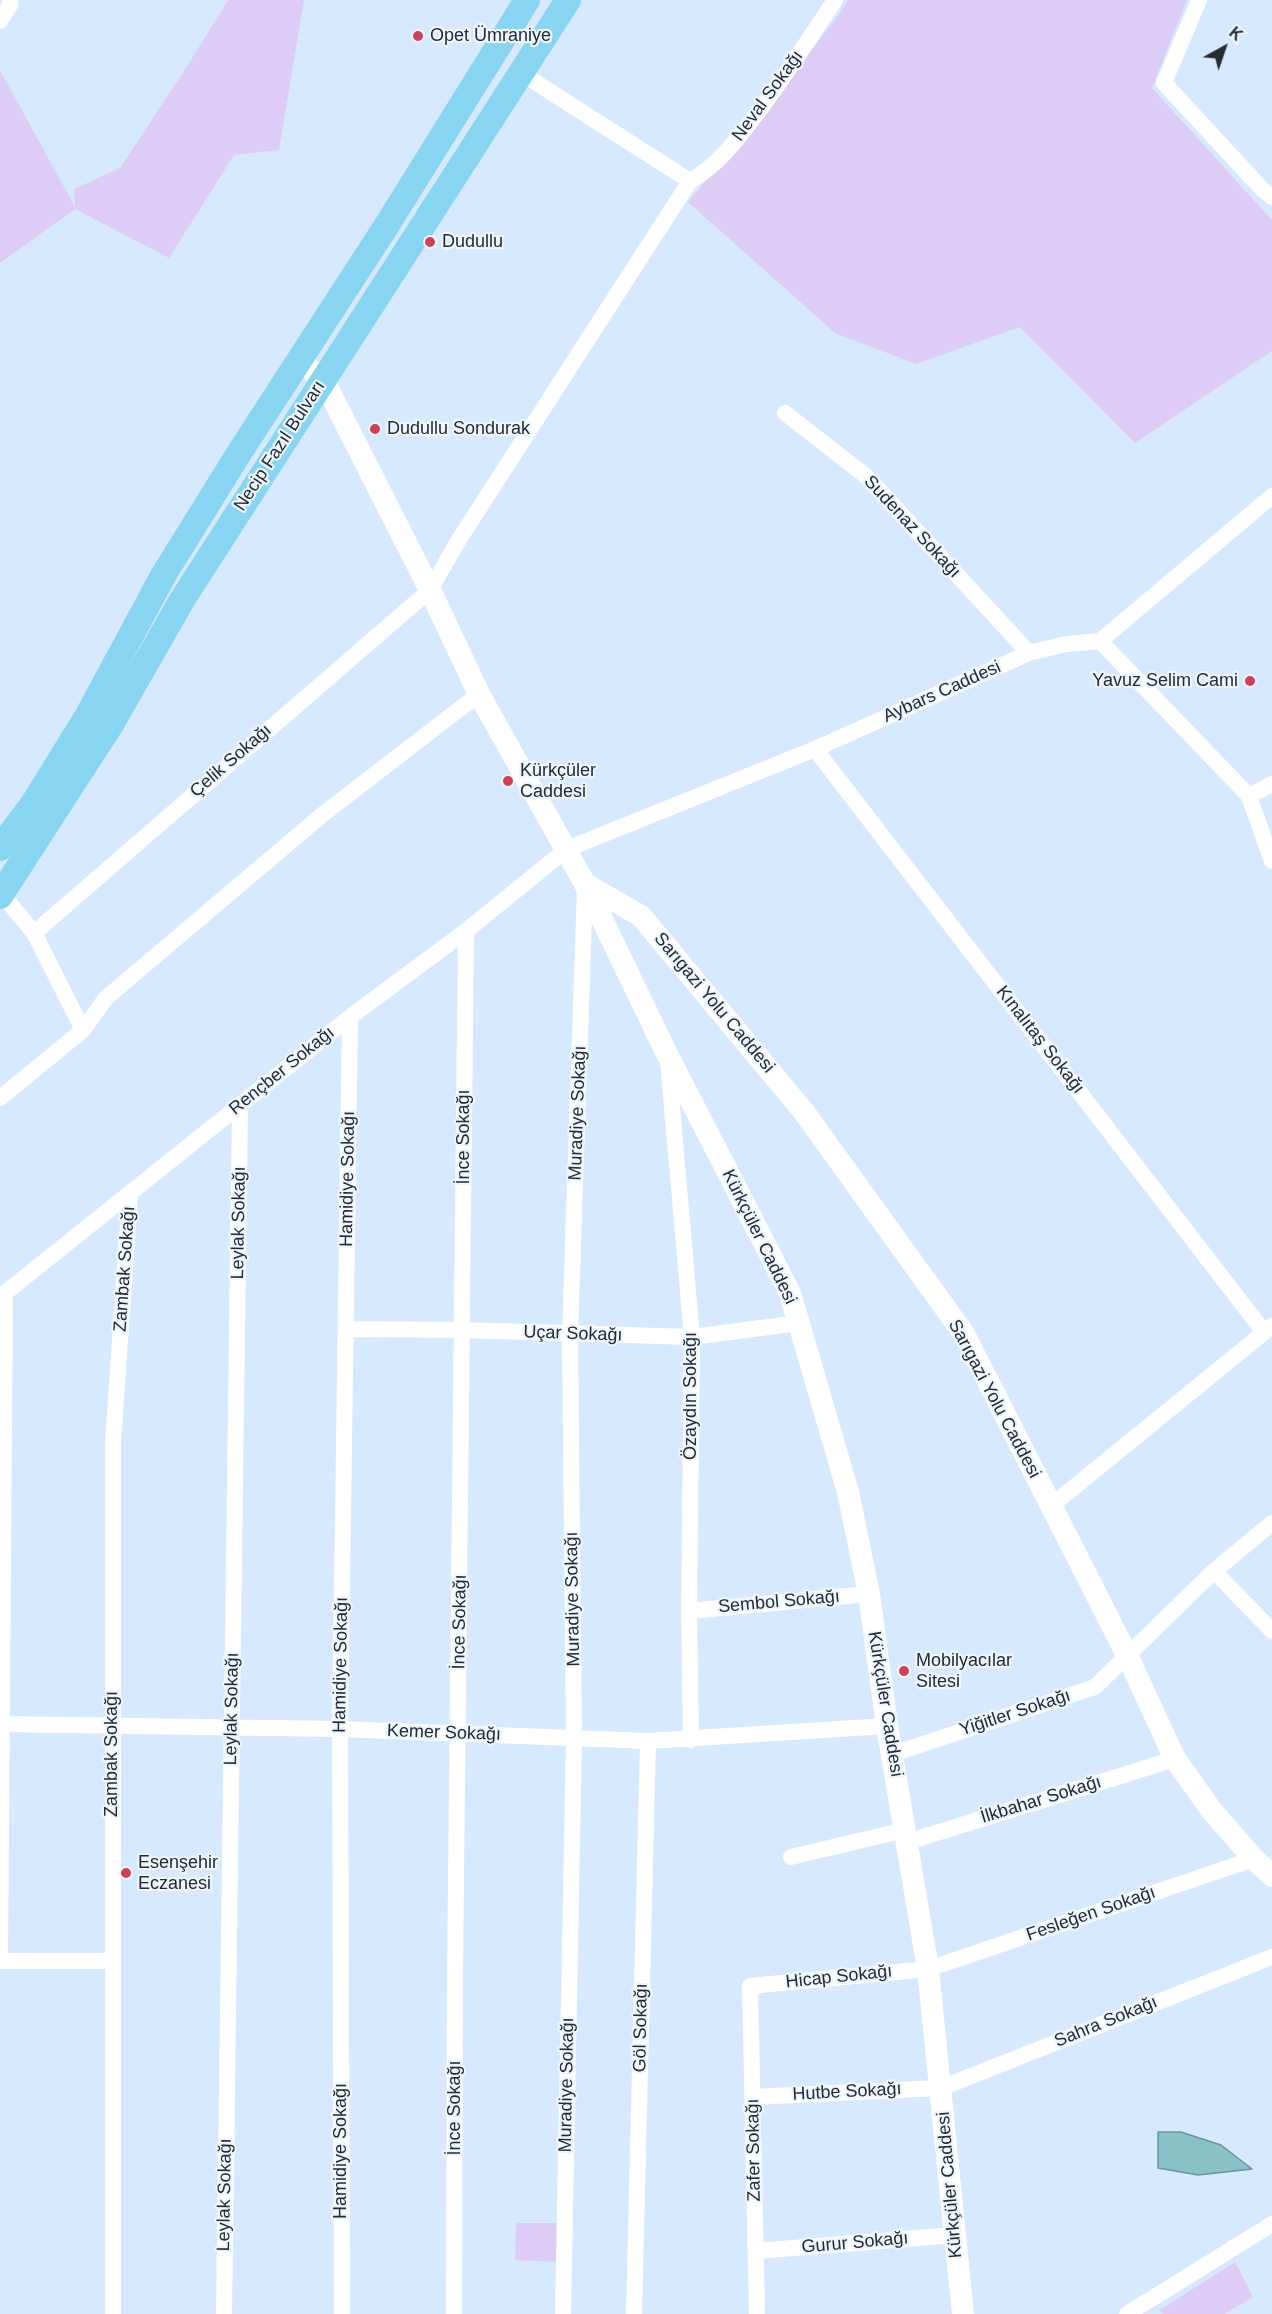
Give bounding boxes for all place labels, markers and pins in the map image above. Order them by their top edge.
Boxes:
place label: Opet Ümraniye [430,25,551,47]
marker: Opet Ümraniye [411,29,425,43]
place label: Dudullu [442,231,503,253]
marker: Dudullu [423,235,437,249]
place label: Dudullu Sondurak [387,418,530,440]
marker: Dudullu Sondurak [368,422,382,436]
place label: Yavuz Selim Cami [1092,670,1238,692]
marker: Yavuz Selim Cami [1243,674,1257,688]
place label: Kürkçüler Caddesi [520,760,596,802]
marker: Kürkçüler Caddesi [501,774,515,788]
place label: Mobilyacılar Sitesi [916,1650,1012,1692]
marker: Mobilyacılar Sitesi [897,1664,911,1678]
place label: Esenşehir Eczanesi [138,1852,218,1894]
marker: Esenşehir Eczanesi [119,1866,133,1880]

